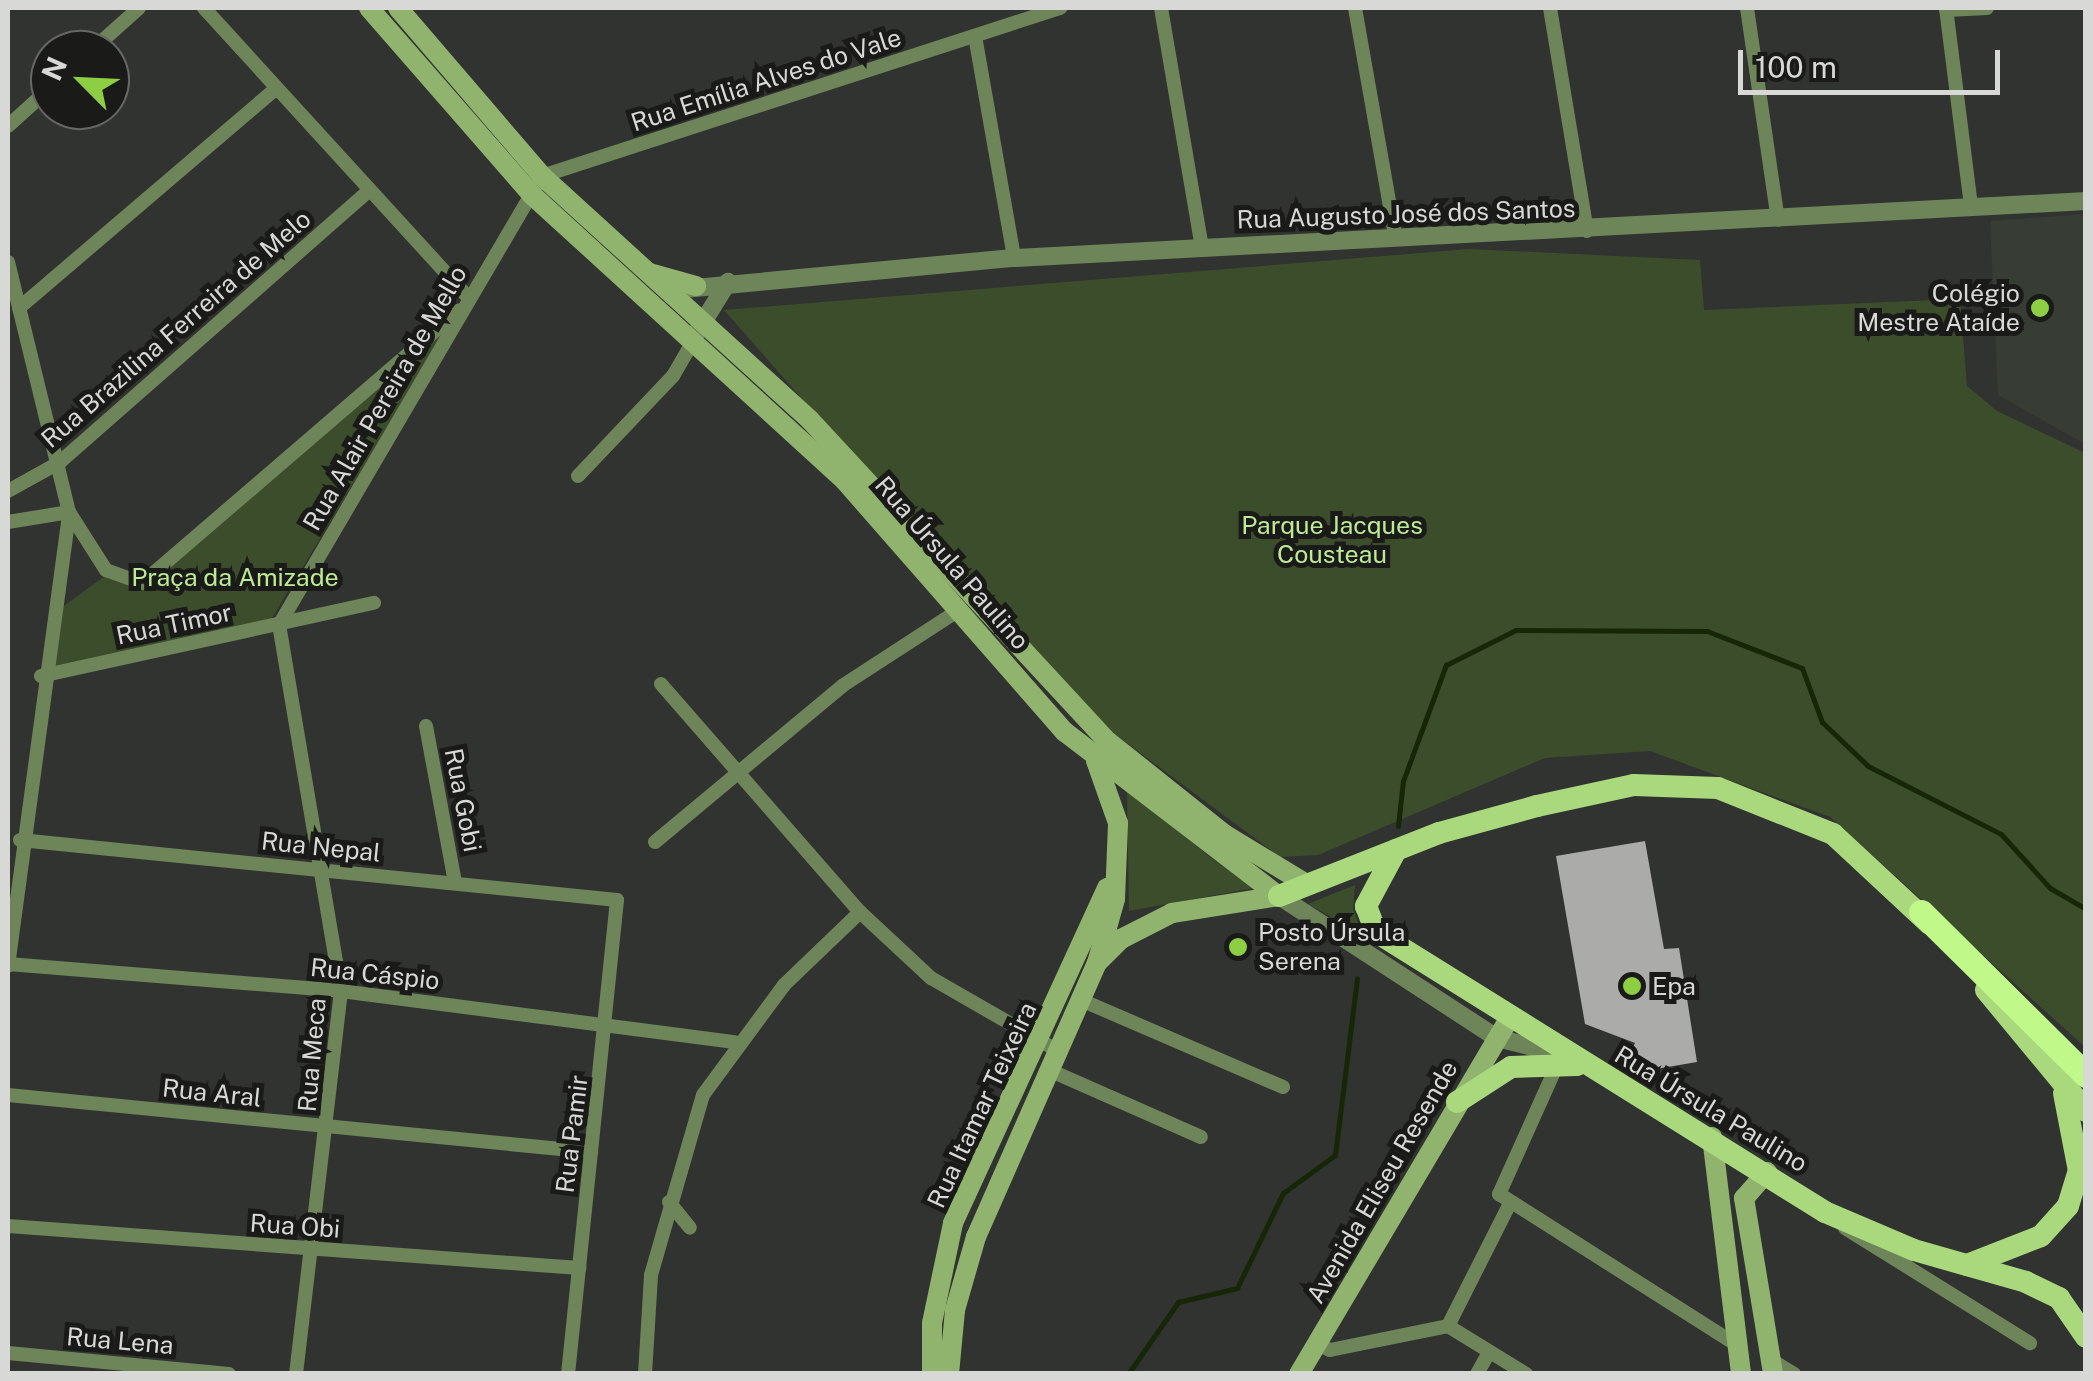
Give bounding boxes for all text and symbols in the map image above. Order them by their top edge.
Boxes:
street label: Rua Emília Alves do Vale [627,22,905,138]
north arrow [30,30,130,130]
scale bar [1743,30,2006,92]
text: 100 m [1755,49,1837,85]
text: N [34,52,73,85]
street label: Rua Augusto José dos Santos [1236,193,1576,235]
street label: Rua Brazilina Ferreira de Melo [35,204,317,454]
street label: Rua Alair Pereira de Mello [297,260,473,536]
place label: Colégio Mestre Ataíde [1857,279,2020,338]
marker: Colégio Mestre Ataíde [2029,297,2051,319]
street label: Rua Úrsula Paulino [869,470,1035,656]
park label: Parque Jacques Cousteau [1241,511,1423,570]
park label: Praça da Amizade [131,562,339,592]
street label: Rua Timor [113,597,235,651]
street label: Rua Gobi [438,746,488,854]
street label: Rua Nepal [260,826,382,868]
place label: Posto Úrsula Serena [1258,918,1406,977]
marker: Posto Úrsula Serena [1227,936,1249,958]
street label: Rua Cáspio [309,952,441,996]
place label: Epa [1652,971,1696,1001]
marker: Epa [1621,975,1643,997]
street label: Rua Meca [292,997,332,1113]
street label: Rua Itamar Teixeira [921,997,1043,1213]
street label: Rua Úrsula Paulino [1609,1040,1813,1178]
street label: Avenida Eliseu Resende [1300,1055,1464,1309]
street label: Rua Aral [161,1073,263,1113]
street label: Rua Pamir [550,1073,594,1195]
street label: Rua Obi [249,1208,341,1244]
street label: Rua Lena [65,1321,175,1361]

